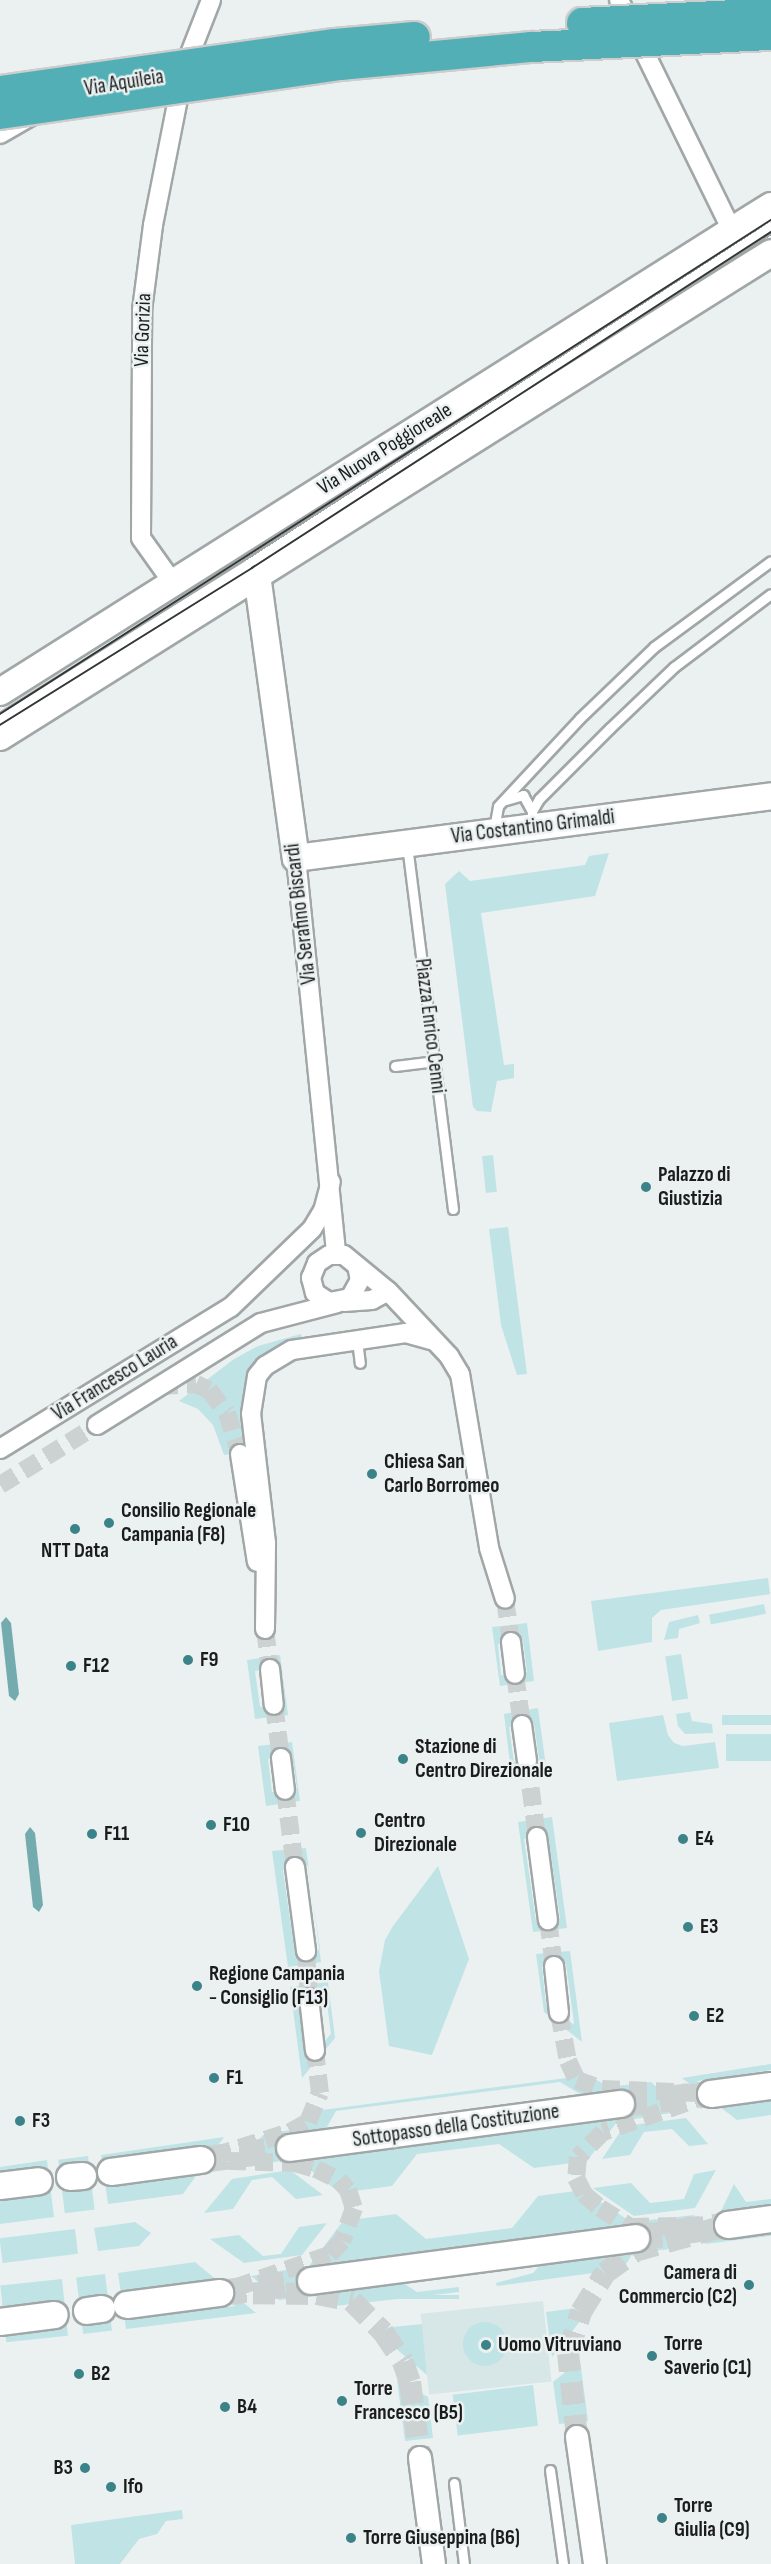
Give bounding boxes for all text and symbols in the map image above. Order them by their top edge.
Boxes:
street label: Via Aquileia [83,64,165,102]
street label: Via Gorizia [129,293,157,367]
street label: Via Nuova Poggioreale [313,398,457,500]
street label: Via Costantino Grimaldi [450,804,616,850]
street label: Via Serafino Biscardi [280,842,322,986]
street label: Piazza Enrico Cenni [409,957,451,1095]
place label: Palazzo di Giustizia [658,1162,730,1212]
marker: Palazzo di Giustizia [639,1180,653,1194]
street label: Via Francesco Lauria [48,1329,182,1427]
place label: Chiesa San Carlo Borromeo [384,1449,499,1499]
marker: Chiesa San Carlo Borromeo [365,1467,379,1481]
place label: Consilio Regionale Campania (F8) [121,1498,256,1548]
marker: Consilio Regionale Campania (F8) [102,1516,116,1530]
marker: NTT Data [68,1522,82,1536]
place label: NTT Data [41,1538,109,1564]
place label: F9 [200,1647,218,1673]
place label: F12 [83,1653,109,1679]
marker: F9 [181,1653,195,1667]
marker: F12 [64,1659,78,1673]
place label: Stazione di Centro Direzionale [415,1734,553,1784]
marker: Stazione di Centro Direzionale [396,1752,410,1766]
place label: Centro Direzionale [374,1808,457,1858]
place label: F10 [223,1812,250,1838]
marker: F10 [204,1818,218,1832]
place label: F11 [104,1821,129,1847]
marker: Centro Direzionale [352,1824,370,1842]
place label: E4 [695,1826,714,1852]
marker: F11 [85,1827,99,1841]
marker: E4 [676,1832,690,1846]
place label: E3 [700,1914,719,1940]
marker: E3 [681,1920,695,1934]
place label: Regione Campania - Consiglio (F13) [209,1961,345,2011]
marker: Regione Campania - Consiglio (F13) [190,1979,204,1993]
place label: E2 [706,2003,724,2029]
marker: E2 [687,2009,701,2023]
place label: F1 [226,2065,243,2091]
marker: F1 [207,2071,221,2085]
street label: Sottopasso della Costituzione [351,2099,561,2153]
place label: F3 [32,2108,50,2134]
marker: F3 [13,2114,27,2128]
place label: Camera di Commercio (C2) [619,2260,737,2310]
marker: Camera di Commercio (C2) [742,2278,756,2292]
place label: Torre Saverio (C1) [664,2331,751,2381]
place label: Uomo Vitruviano [498,2332,622,2358]
marker: Uomo Vitruviano [479,2338,493,2352]
marker: Torre Saverio (C1) [645,2349,659,2363]
place label: B2 [91,2361,110,2387]
marker: B2 [72,2367,86,2381]
place label: Torre Francesco (B5) [354,2376,463,2426]
place label: B4 [237,2394,257,2420]
marker: Torre Francesco (B5) [335,2394,349,2408]
marker: B4 [218,2400,232,2414]
place label: B3 [54,2455,73,2481]
marker: B3 [78,2461,92,2475]
place label: Ifo [123,2474,143,2500]
marker: Ifo [104,2480,118,2494]
place label: Torre Giulia (C9) [674,2493,750,2543]
marker: Torre Giulia (C9) [655,2511,669,2525]
place label: Torre Giuseppina (B6) [363,2525,520,2551]
marker: Torre Giuseppina (B6) [344,2531,358,2545]

